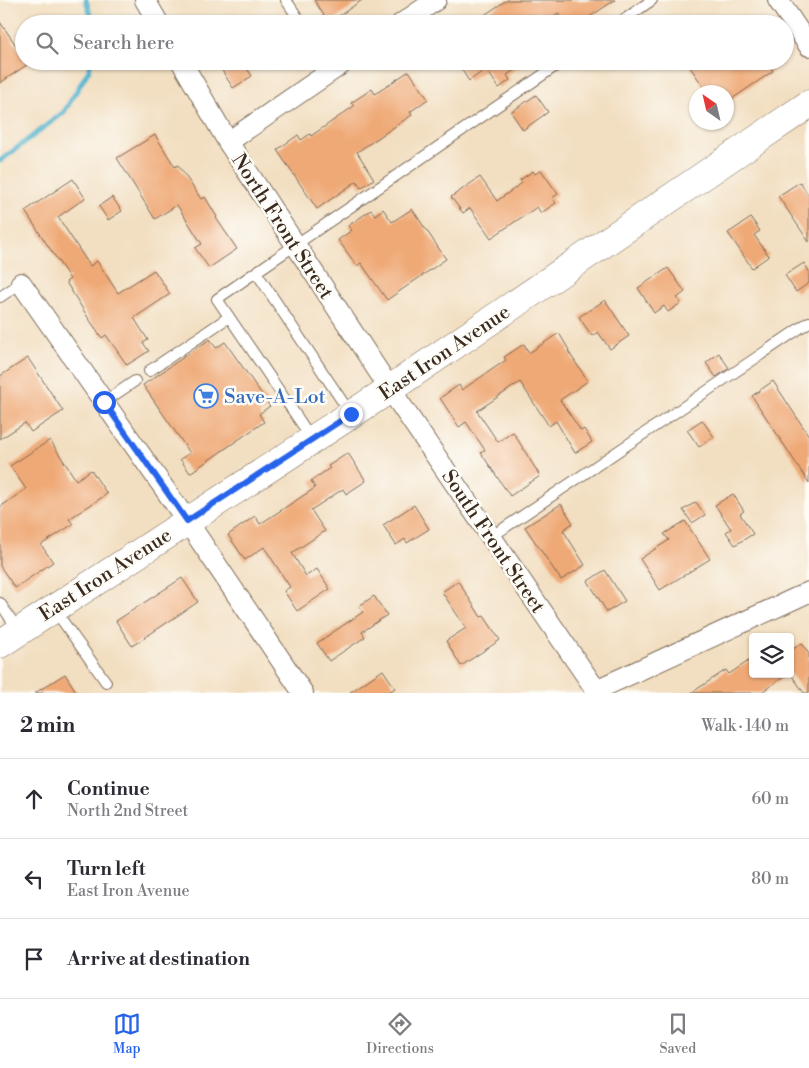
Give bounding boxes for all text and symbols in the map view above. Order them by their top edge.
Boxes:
search box [15,15,794,70]
icon: search [33,29,61,57]
text: Search here [73,31,174,55]
north arrow [689,85,734,130]
street label: North Front Street [225,149,338,304]
street label: East Iron Avenue [374,300,515,406]
supermarket icon: Save-A-Lot [193,383,219,409]
place label: Save-A-Lot [224,385,326,410]
route start [93,391,116,414]
route end [340,403,363,426]
street label: South Front Street [436,465,550,618]
street label: East Iron Avenue [35,523,177,627]
map controls [749,633,794,678]
button: layers [749,633,794,678]
text: 2 min [20,713,75,739]
text: Walk · 140 m [701,716,789,736]
text: Continue [67,777,150,801]
icon: ahead [20,785,48,813]
text: 60 m [751,789,789,809]
text: North 2nd Street [67,801,188,821]
text: Turn left [67,857,146,881]
icon: left [20,865,48,893]
text: 80 m [751,869,789,889]
text: East Iron Avenue [67,881,190,901]
icon: arrive [20,945,48,973]
text: Arrive at destination [67,947,250,971]
tab: Map [113,1010,141,1058]
tab: Directions [366,1010,434,1058]
tab: Saved [659,1010,696,1058]

